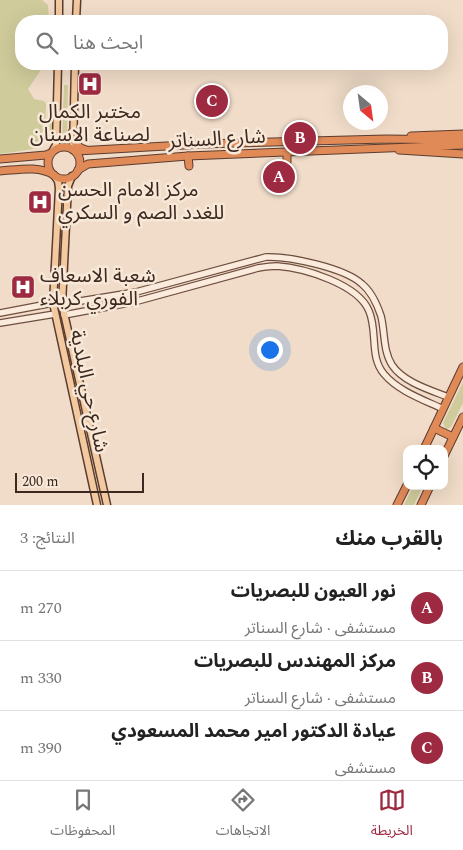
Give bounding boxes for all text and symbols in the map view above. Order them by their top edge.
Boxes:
search box [15,15,448,70]
icon: search [33,29,61,57]
text: ابحث هنا [73,29,143,58]
hospital icon: مختبر الكمال لصناعة الاسنان [77,71,103,97]
pin: C [196,82,228,120]
north arrow [343,85,388,130]
place label: مختبر الكمال لصناعة الاسنان [30,97,150,150]
pin: B [284,119,316,157]
street label: شارع السناتر [167,121,266,157]
pin: A [263,158,295,196]
place label: مركز الامام الحسن للغدد الصم و السكري [58,175,224,228]
hospital icon: مركز الامام الحسن للغدد الصم و السكري [27,189,53,215]
place label: شعبة الاسعاف الفوري كربلاء [40,261,156,314]
hospital icon: شعبة الاسعاف الفوري كربلاء [10,274,36,300]
street label: شارع حي البلدية [61,327,117,455]
your location [257,337,283,363]
map controls [403,445,448,490]
button: locate [403,445,448,490]
scale bar [15,470,144,493]
text: 200 m [22,471,59,492]
text: بالقرب منك [335,523,443,555]
text: النتائج: 3 [20,526,75,550]
text: نور العيون للبصريات [231,577,396,606]
text: 270 m [20,596,62,620]
text: A [421,596,433,620]
text: مستشفى · شارع السناتر [245,616,396,640]
text: مركز المهندس للبصريات [194,647,396,676]
text: 330 m [20,666,62,690]
text: B [421,666,433,690]
text: مستشفى · شارع السناتر [245,686,396,710]
text: عيادة الدكتور امير محمد المسعودي [111,717,396,746]
text: 390 m [20,736,62,760]
text: C [421,736,433,760]
text: مستشفى [335,756,396,780]
tab: المحفوظات [50,786,115,845]
tab: الاتجاهات [216,786,270,845]
tab: الخريطة [371,786,413,845]

